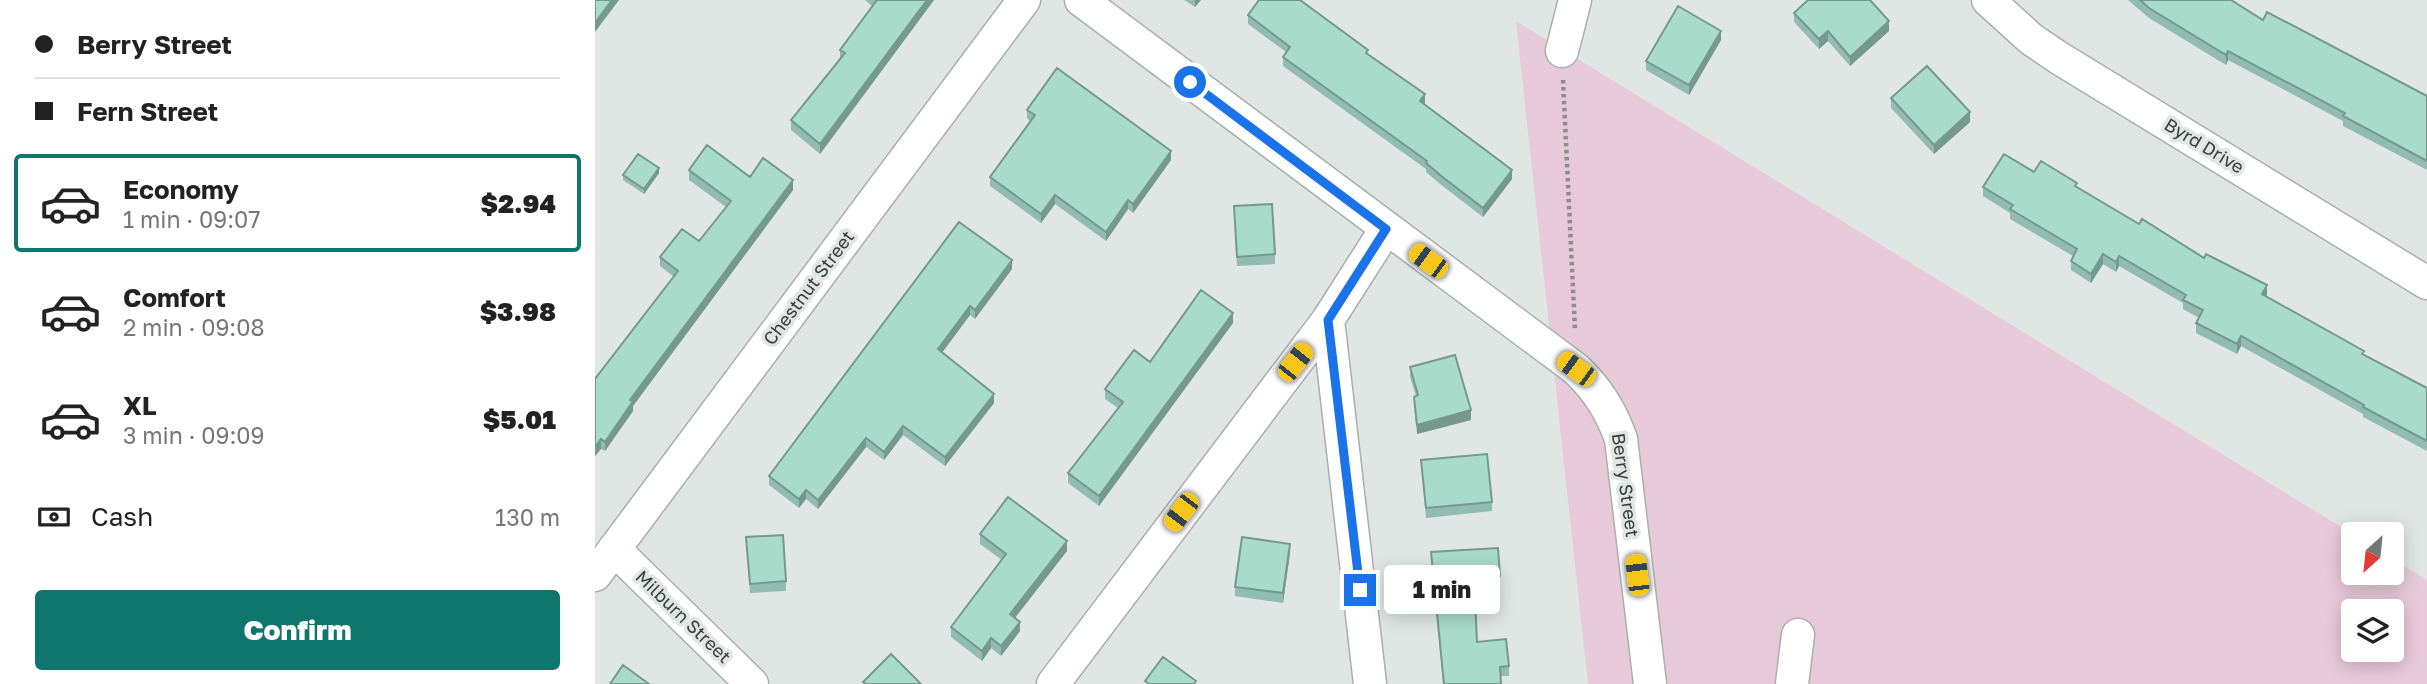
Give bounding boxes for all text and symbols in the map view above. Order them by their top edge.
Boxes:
text: Berry Street [77,29,232,60]
route start [1174,66,1206,98]
text: Fern Street [77,96,218,127]
street label: Byrd Drive [2161,113,2248,177]
icon: car [39,172,102,235]
text: Economy [123,174,239,205]
text: $2.94 [480,188,556,219]
text: 1 min · 09:07 [123,205,261,233]
street label: Chestnut Street [758,226,858,349]
car [1405,240,1452,282]
icon: car [39,280,102,343]
text: Comfort [123,282,226,313]
text: $3.98 [480,296,556,327]
text: 2 min · 09:08 [123,313,265,341]
car [1274,339,1317,385]
car [1553,348,1600,390]
icon: car [39,388,102,451]
text: XL [123,390,157,421]
text: $5.01 [483,404,556,435]
text: 3 min · 09:09 [123,421,265,449]
street label: Berry Street [1608,431,1644,538]
car [1160,489,1203,535]
icon: cash [35,498,73,536]
text: Cash [91,501,153,532]
text: 130 m [495,503,560,531]
north arrow [2341,522,2405,584]
map controls [2341,522,2404,662]
car [1625,553,1650,597]
street label: Milburn Street [631,565,736,667]
callout: 1 min [1385,566,1500,614]
route end [1344,574,1376,606]
text: 1 min [1413,575,1471,603]
button: Confirm [35,590,560,670]
button: layers [2341,599,2404,662]

